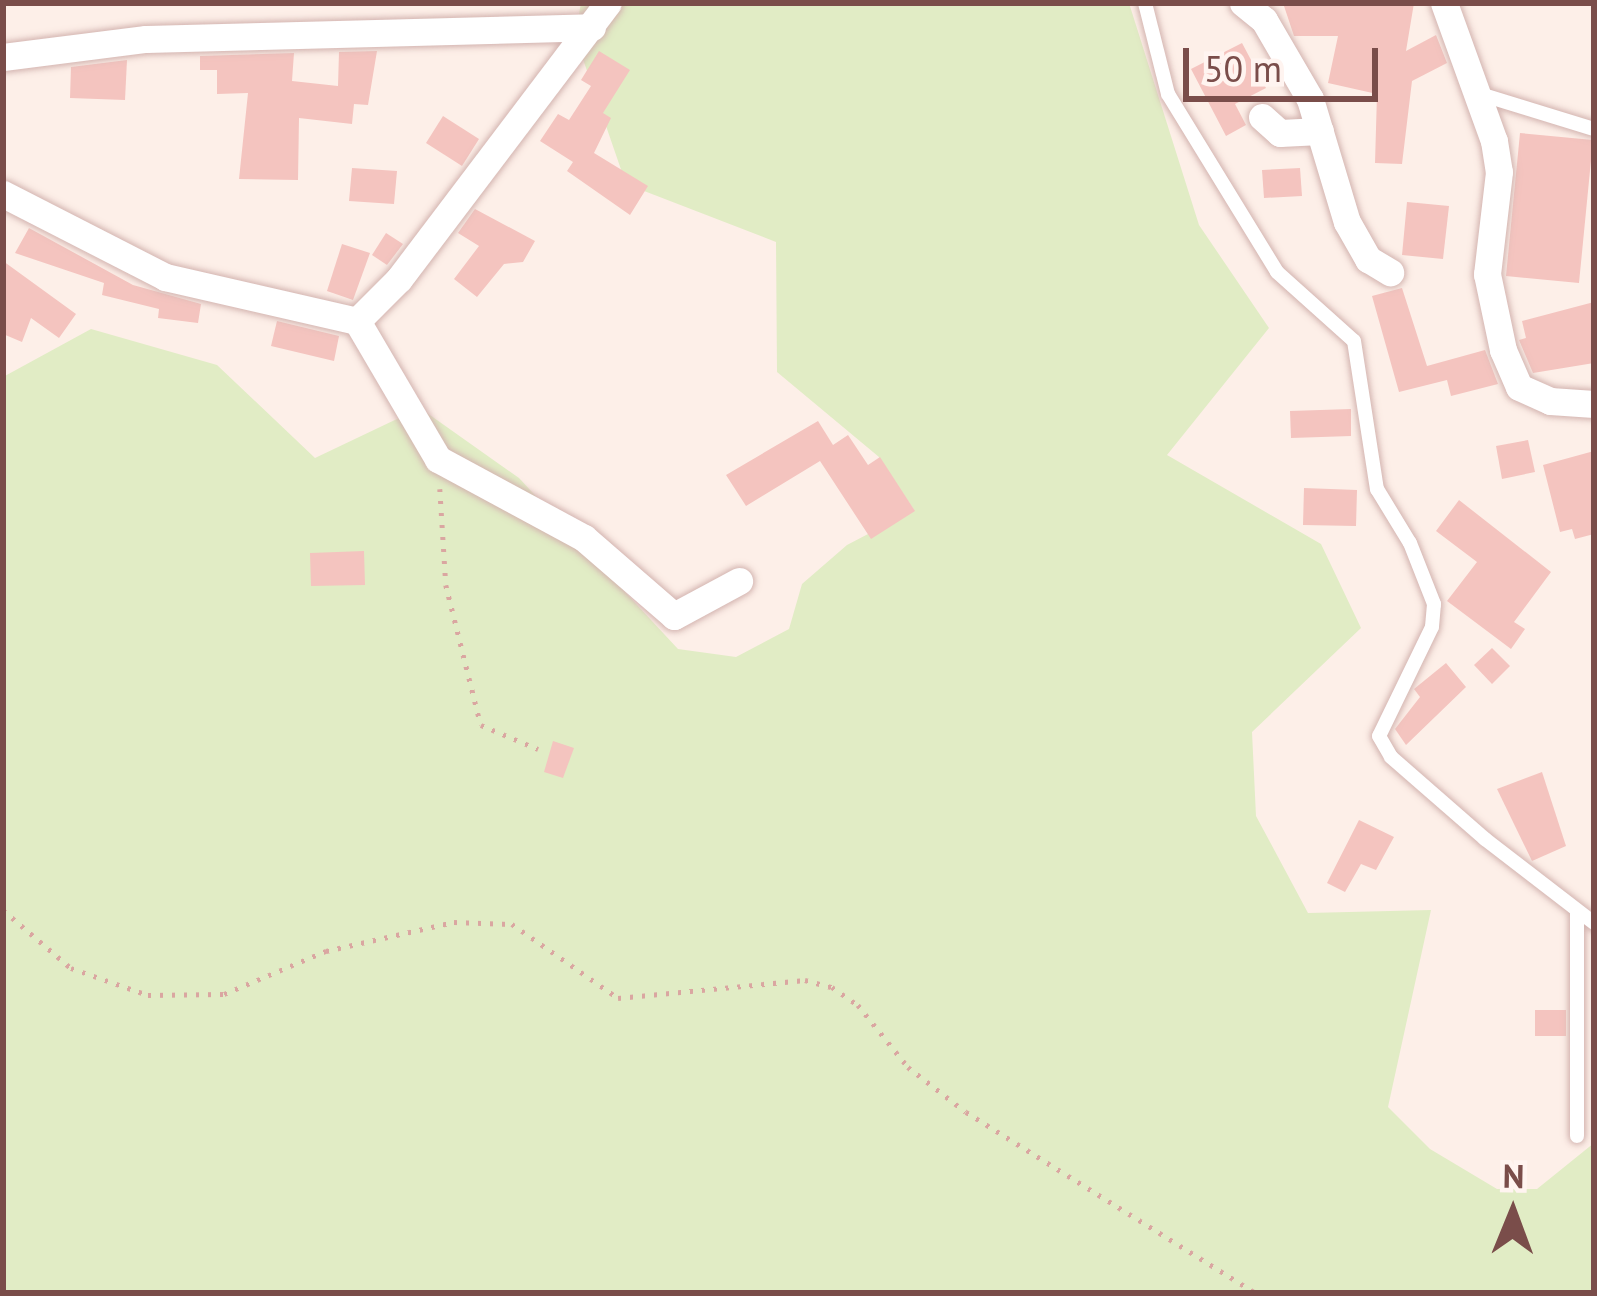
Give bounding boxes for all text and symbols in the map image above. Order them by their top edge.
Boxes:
scale bar [1189,24,1384,98]
text: 50 m [1204,45,1282,92]
north arrow [1453,1152,1573,1272]
text: N [1502,1154,1525,1197]

